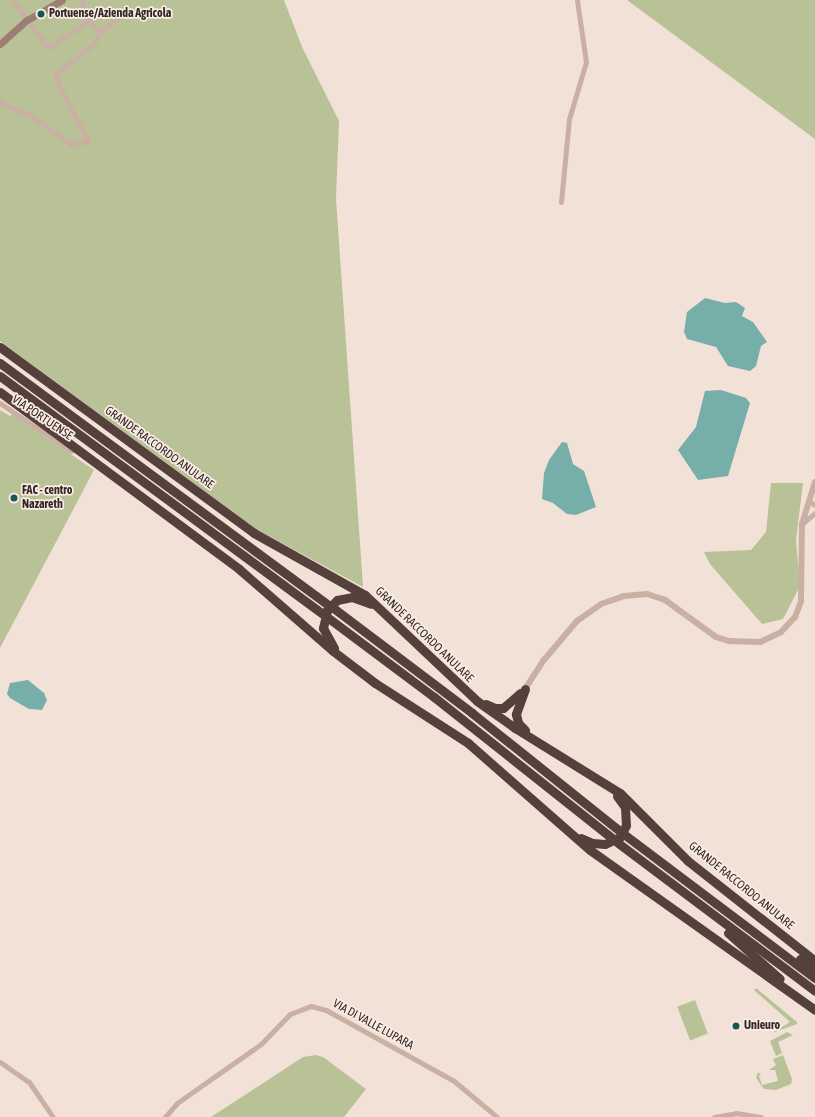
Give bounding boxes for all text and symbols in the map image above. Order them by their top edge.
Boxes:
place label: Portuense/Azienda Agricola [49,7,171,21]
marker: Portuense/Azienda Agricola [36,9,46,19]
street label: VIA PORTUENSE [9,392,75,444]
street label: GRANDE RACCORDO ANULARE [102,404,216,492]
place label: FAC - centro Nazareth [22,484,73,512]
marker: FAC - centro Nazareth [9,493,19,503]
street label: GRANDE RACCORDO ANULARE [372,584,476,686]
street label: GRANDE RACCORDO ANULARE [686,839,796,933]
street label: VIA DI VALLE LUPARA [330,997,416,1053]
place label: Unieuro [744,1019,780,1033]
marker: Unieuro [731,1021,741,1031]

